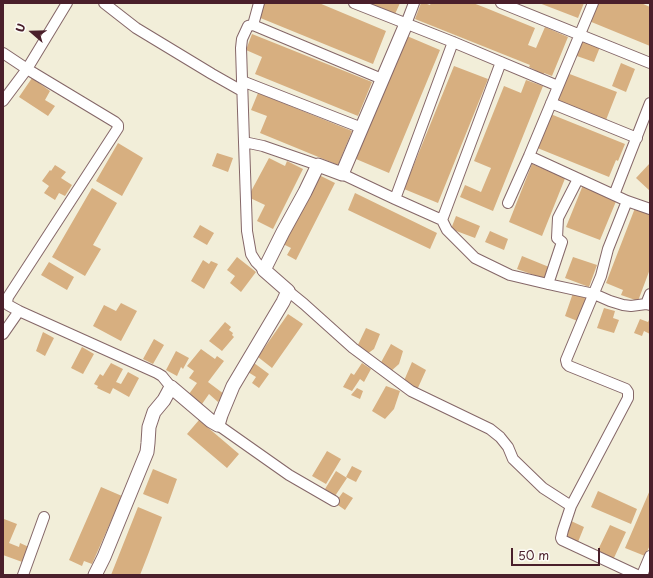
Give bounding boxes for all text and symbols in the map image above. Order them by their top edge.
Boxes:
north arrow [12,12,52,52]
text: U [11,21,30,35]
scale bar [513,540,602,566]
text: 50 m [518,546,549,564]

